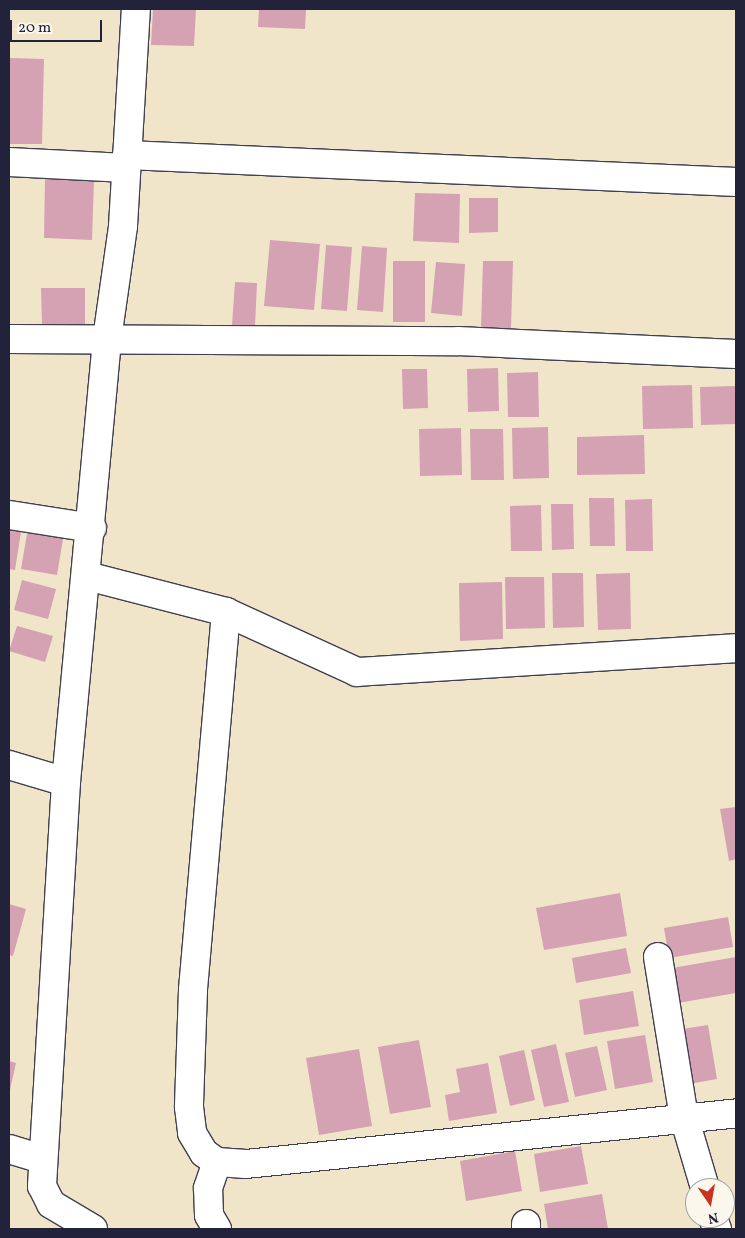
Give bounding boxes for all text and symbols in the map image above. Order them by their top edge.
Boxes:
scale bar [12,10,105,42]
text: 20 m [18,18,51,39]
north arrow [685,1178,735,1228]
text: N [706,1207,720,1228]

